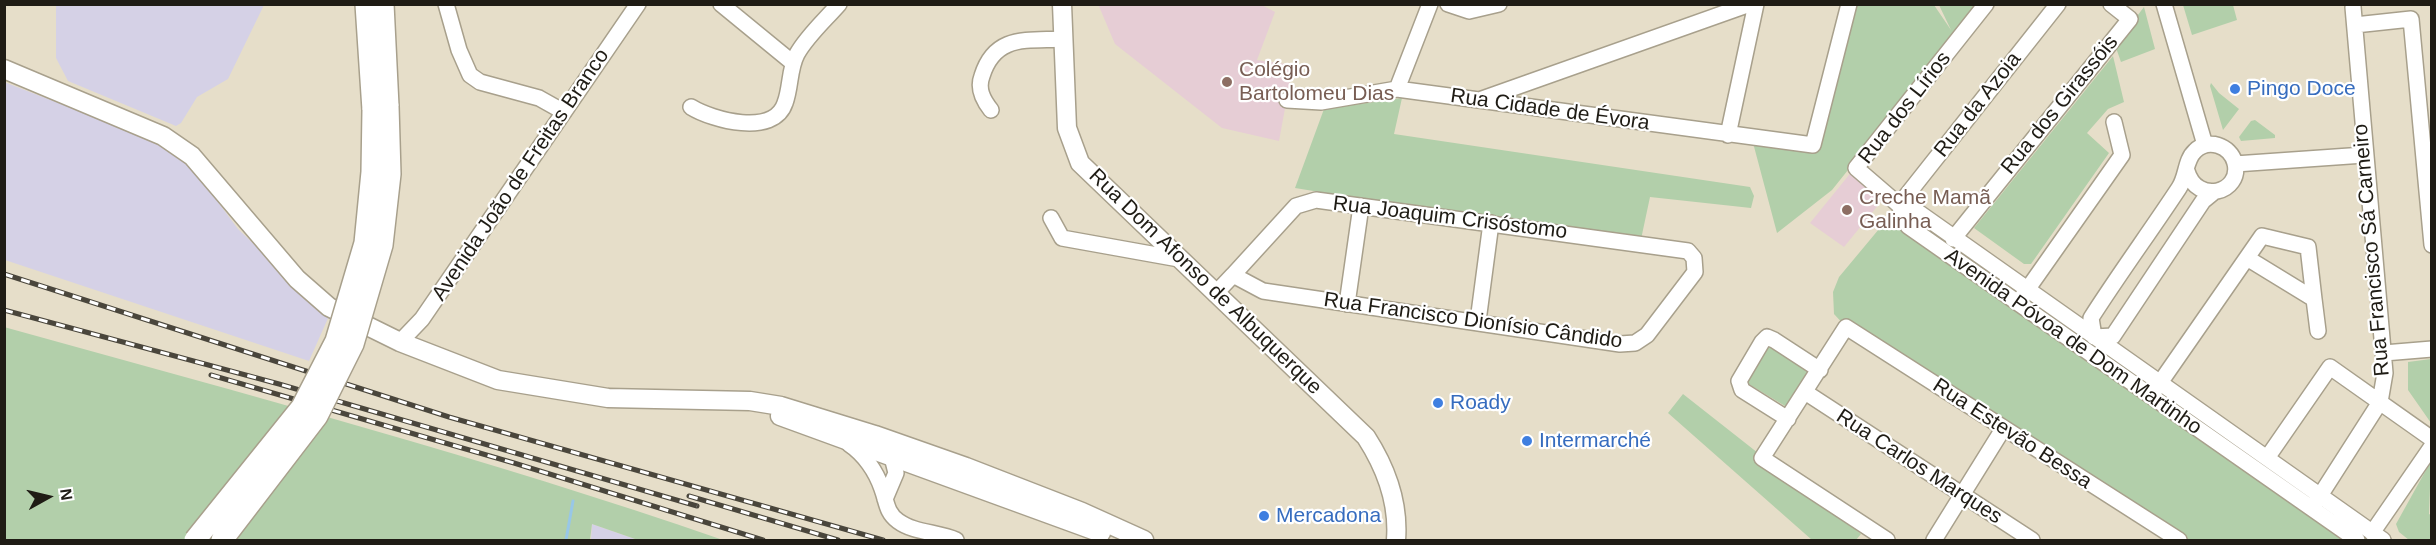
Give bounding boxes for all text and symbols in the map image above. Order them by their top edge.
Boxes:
street label: Rua dos Girassóis [1996,30,2124,180]
street label: Avenida João de Freitas Branco [427,44,615,306]
street label: Rua dos Lírios [1853,47,1957,169]
street label: Rua da Azoia [1929,48,2027,162]
place label: Colégio Bartolomeu Dias [1239,57,1394,107]
marker: Colégio Bartolomeu Dias [1220,75,1234,89]
place label: Pingo Doce [2247,76,2356,102]
marker: Pingo Doce [2228,82,2242,96]
street label: Rua Cidade de Évora [1449,84,1651,136]
street label: Rua Francisco Sá Carneiro [2348,123,2396,377]
street label: Rua Dom Afonso de Albuquerque [1083,164,1327,400]
place label: Creche Mamã Galinha [1859,185,1991,235]
street label: Rua Joaquim Crisóstomo [1331,191,1569,245]
marker: Creche Mamã Galinha [1840,203,1854,217]
street label: Avenida Póvoa de Dom Martinho [1940,243,2206,441]
street label: Rua Francisco Dionísio Cândido [1322,288,1624,354]
street label: Rua Estevão Bessa [1928,373,2096,495]
place label: Roady [1450,390,1511,416]
marker: Roady [1431,396,1445,410]
street label: Rua Carlos Marques [1831,404,2007,530]
place label: Intermarché [1539,428,1651,454]
marker: Intermarché [1520,434,1534,448]
north arrow [18,467,78,527]
text: N [57,488,76,501]
place label: Mercadona [1276,503,1381,529]
marker: Mercadona [1257,509,1271,523]

